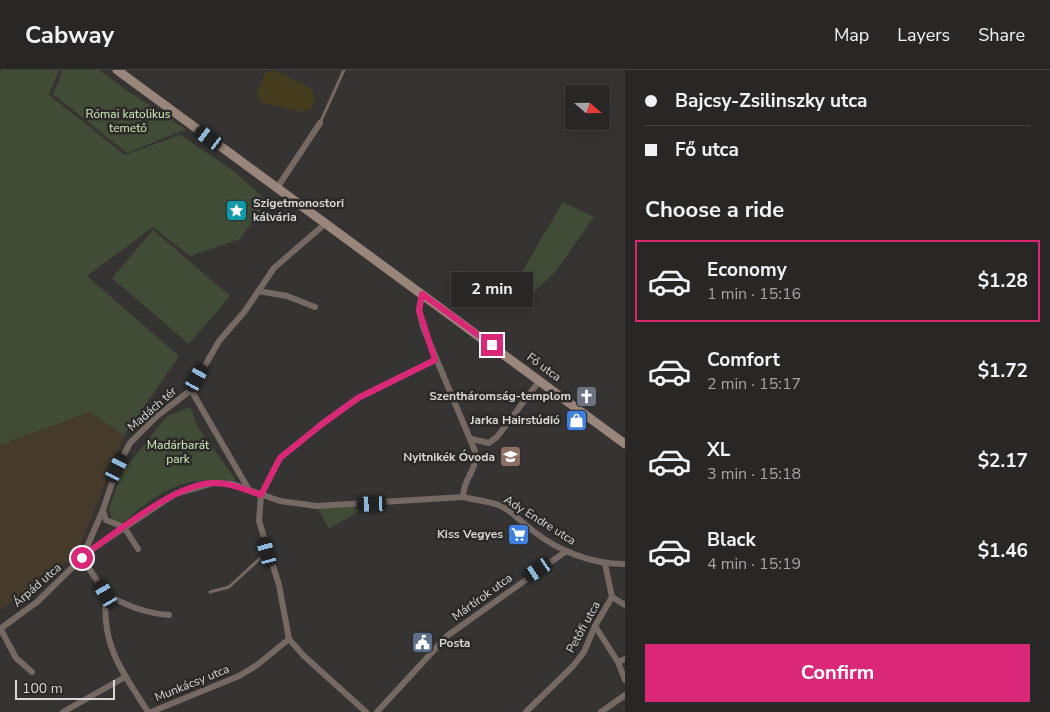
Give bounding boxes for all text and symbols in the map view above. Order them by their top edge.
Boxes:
text: Cabway [25,19,114,51]
text: Map [834,23,869,47]
text: Layers [897,23,950,47]
text: Share [978,23,1025,47]
north arrow [565,85,610,130]
map controls [565,85,610,130]
text: Bajcsy-Zsilinszky utca [675,88,867,114]
park label: Római katolikus temető [85,106,171,136]
car [192,123,225,153]
text: Fő utca [675,137,739,163]
place label: Szigetmonostori kálvária [253,195,344,225]
text: Choose a ride [645,195,784,225]
place icon: Szigetmonostori kálvária [225,198,249,222]
text: Economy [707,257,787,283]
icon: car [647,259,692,304]
text: $1.28 [978,268,1028,294]
callout: 2 min [451,272,533,308]
text: 2 min [471,278,513,300]
text: 1 min · 15:16 [707,283,801,305]
route end [481,334,503,356]
text: Comfort [707,347,780,373]
street label: Fő utca [524,349,564,385]
icon: car [647,349,692,394]
text: $1.72 [978,358,1028,384]
car [183,361,210,395]
text: 2 min · 15:17 [707,373,801,395]
street label: Madách tér [124,383,181,435]
church icon: Szentháromság-templom [575,384,599,408]
place label: Szentháromság-templom [429,388,571,404]
shop icon: Jarka Hairstúdió [564,408,588,432]
place label: Jarka Hairstúdió [469,412,560,428]
park label: Madárbarát park [147,437,210,467]
text: XL [707,437,730,463]
icon: car [647,439,692,484]
school or university icon: Nyitnikék Óvoda [499,445,523,469]
text: $2.17 [978,448,1028,474]
place label: Nyitnikék Óvoda [403,449,495,465]
car [103,451,130,485]
text: 3 min · 15:18 [707,463,801,485]
street label: Ady Endre utca [501,491,579,549]
car [356,496,387,512]
supermarket icon: Kiss Vegyes [507,522,531,546]
place label: Kiss Vegyes [437,526,503,542]
text: Black [707,527,756,553]
icon: car [647,529,692,574]
car [255,536,278,568]
text: $1.46 [978,538,1028,564]
route start [71,547,93,569]
text: 4 min · 15:19 [707,553,801,575]
car [521,555,554,585]
street label: Árpád utca [9,560,65,610]
street label: Mártírok utca [449,570,515,624]
car [92,577,119,611]
street label: Petőfi utca [562,598,604,656]
public building icon: Posta [411,631,435,655]
place label: Posta [439,635,470,651]
button: Confirm [645,644,1030,702]
street label: Munkácsy utca [152,661,232,705]
scale bar [15,677,115,700]
text: 100 m [22,679,63,698]

